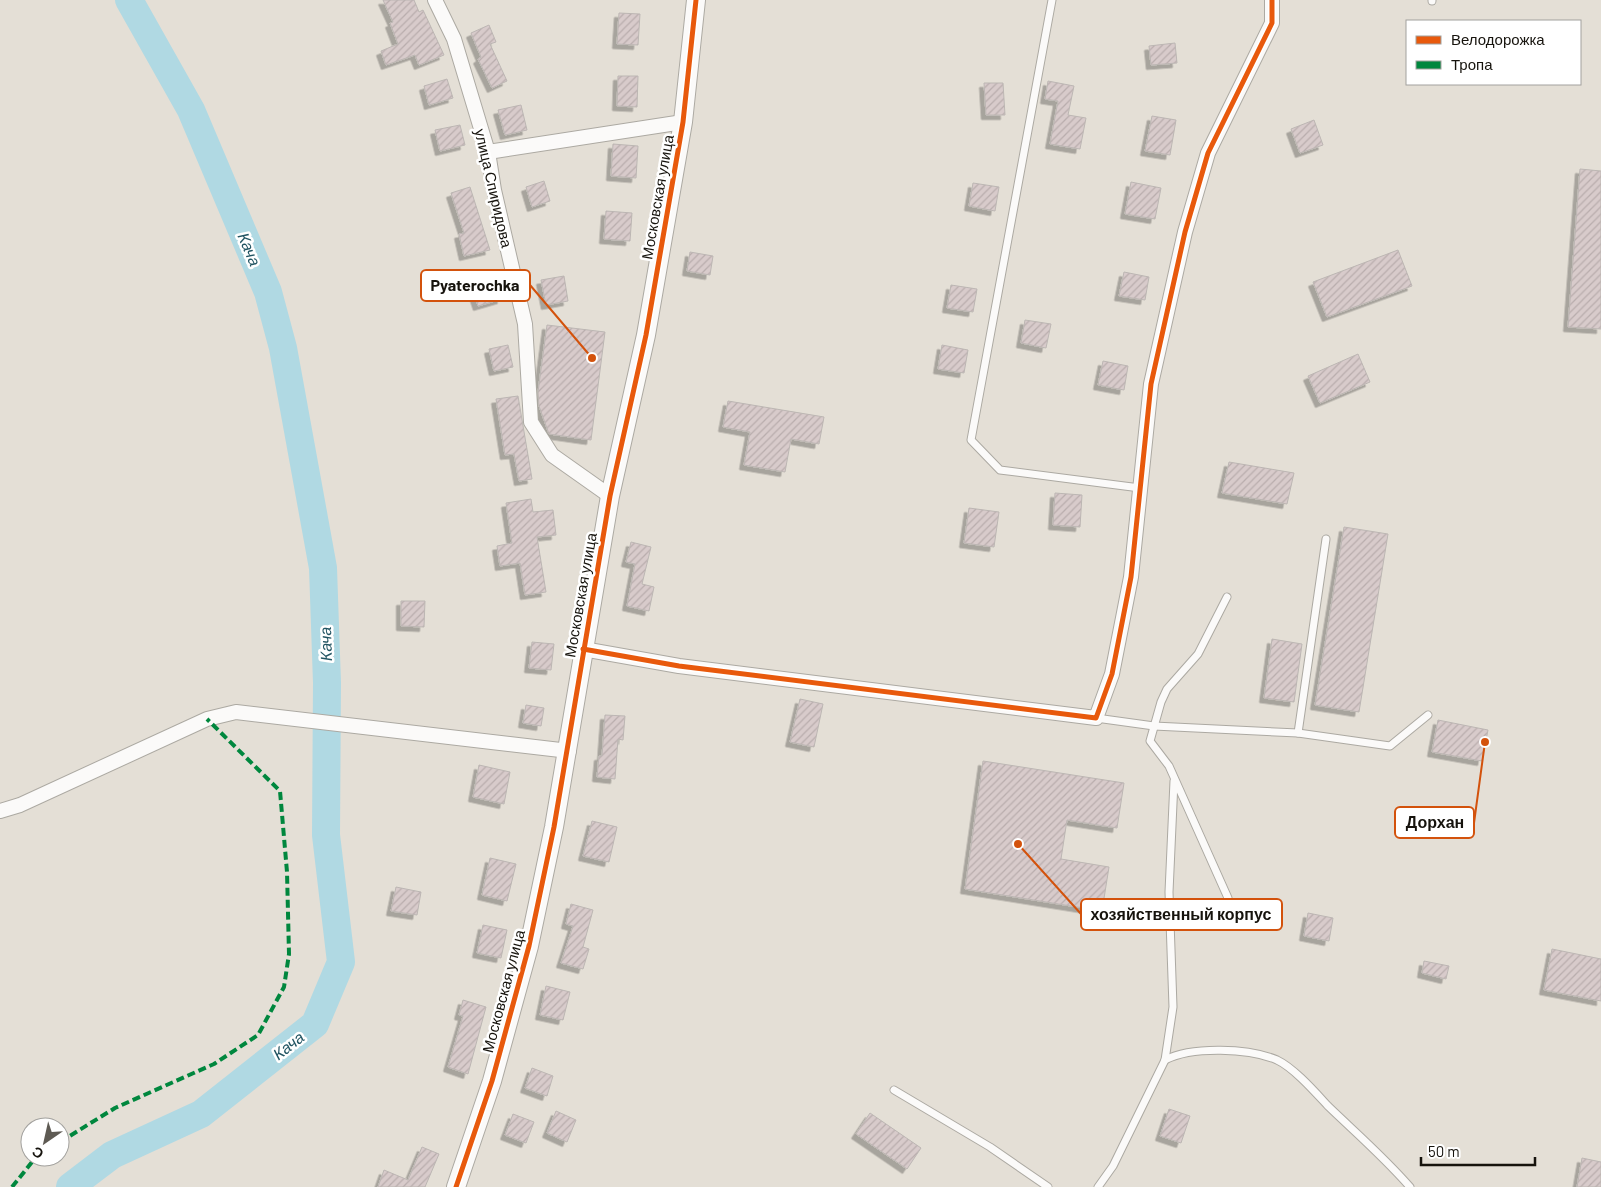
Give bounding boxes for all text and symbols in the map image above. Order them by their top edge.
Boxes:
legend [1406,20,1581,85]
text: Велодорожка [1451,30,1545,48]
text: Тропа [1451,55,1493,73]
street label: улица Спиридова [472,127,517,250]
street label: Московская улица [637,133,677,261]
water label: Кача [235,229,266,269]
callout: Pyaterochka [421,270,530,301]
text: Pyaterochka [431,275,519,294]
street label: Московская улица [560,531,600,659]
water label: Кача [315,626,335,662]
callout: Дорхан [1395,807,1474,838]
text: Дорхан [1406,812,1464,831]
callout: хозяйственный корпус [1081,899,1282,930]
text: хозяйственный корпус [1091,904,1272,923]
street label: Московская улица [478,927,528,1054]
water label: Кача [269,1027,307,1063]
north arrow [20,1117,70,1167]
scale bar [1421,1134,1535,1166]
text: 50 m [1428,1142,1460,1160]
text: С [29,1143,46,1163]

